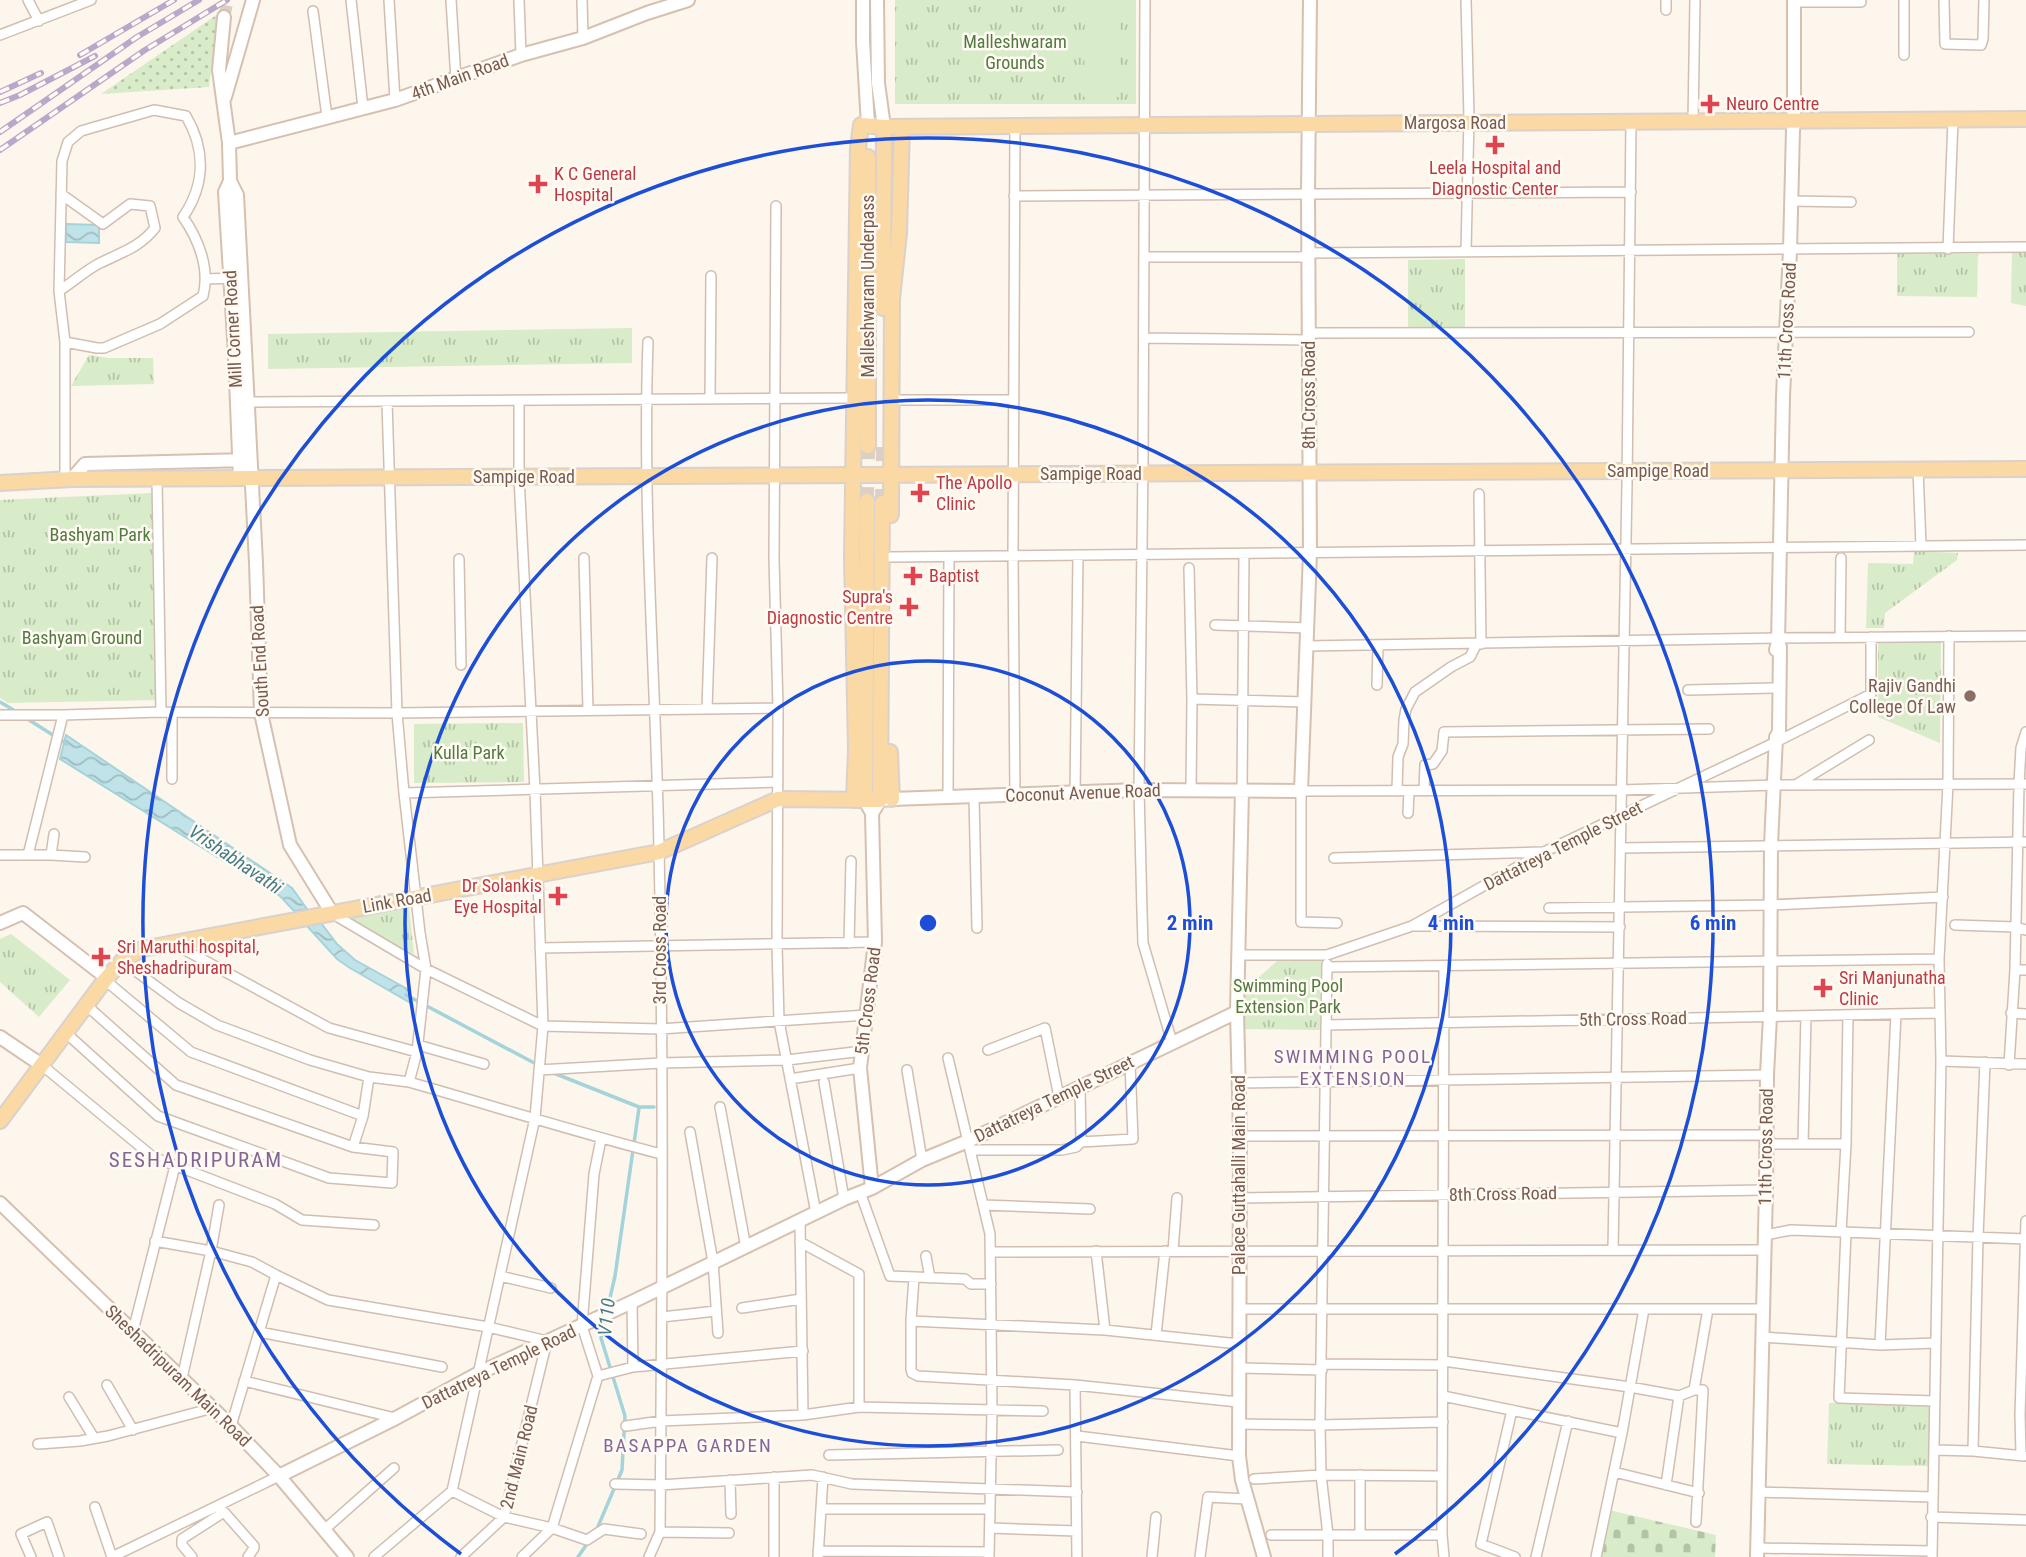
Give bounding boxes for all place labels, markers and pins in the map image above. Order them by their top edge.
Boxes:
place label: Neuro Centre [1726,93,1819,114]
marker: Neuro Centre [1700,94,1720,114]
marker: Leela Hospital and Diagnostic Center [1485,135,1505,155]
place label: Leela Hospital and Diagnostic Center [1429,157,1561,199]
place label: K C General Hospital [554,163,636,205]
marker: K C General Hospital [528,174,548,194]
place label: The Apollo Clinic [936,472,1012,514]
marker: The Apollo Clinic [910,483,930,503]
place label: Baptist [929,565,979,586]
marker: Baptist [903,566,923,586]
place label: Supra's Diagnostic Centre [767,586,893,628]
marker: Supra's Diagnostic Centre [899,597,919,617]
place label: Rajiv Gandhi College Of Law [1849,675,1956,717]
marker: Rajiv Gandhi College Of Law [1962,688,1978,704]
place label: Dr Solankis Eye Hospital [454,875,542,917]
marker: Dr Solankis Eye Hospital [548,886,568,906]
centre of rings [916,911,940,935]
place label: Sri Maruthi hospital, Sheshadripuram [117,936,259,978]
marker: Sri Maruthi hospital, Sheshadripuram [91,947,111,967]
place label: Sri Manjunatha Clinic [1839,967,1946,1009]
marker: Sri Manjunatha Clinic [1813,978,1833,998]

